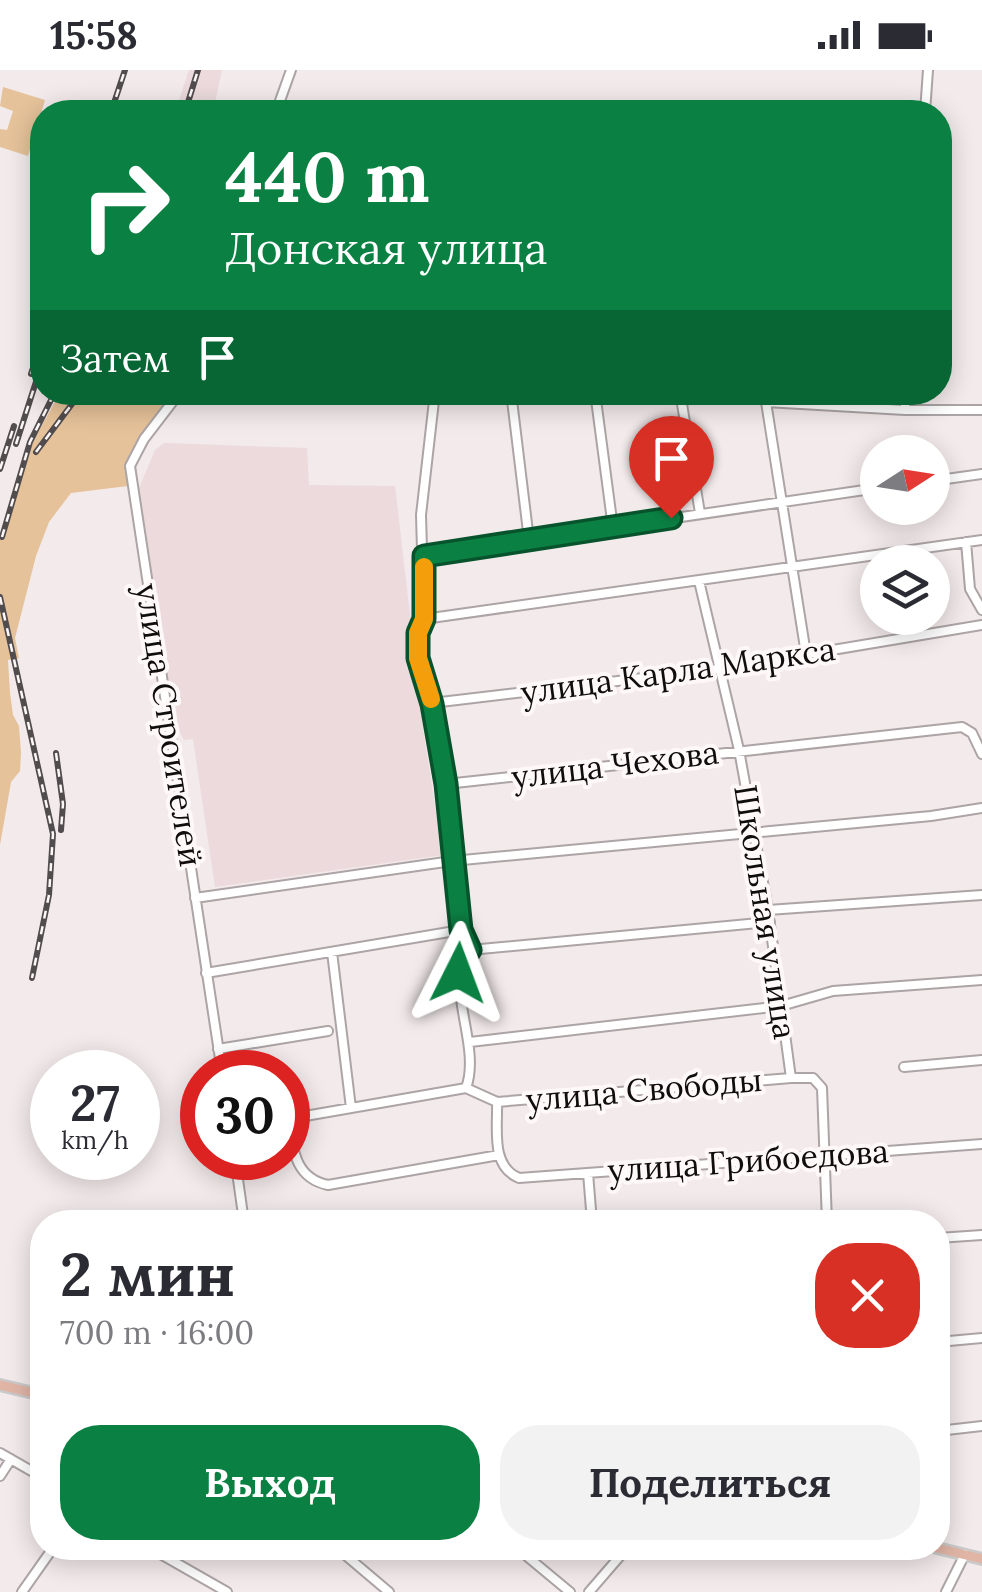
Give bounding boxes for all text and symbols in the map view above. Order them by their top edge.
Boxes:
text: 15:58 [50,11,138,59]
text: 440 m [225,132,430,221]
icon: right [60,140,190,270]
text: Донская улица [225,219,547,276]
icon: arrive [190,330,245,385]
text: Затем [60,334,170,382]
pin [629,416,714,519]
icon: arrive [644,431,699,486]
north arrow [860,435,950,525]
map controls [860,435,950,635]
button: layers [860,545,950,635]
street label: улица Строителей [127,580,212,869]
street label: улица Карла Маркса [518,628,838,713]
street label: улица Чехова [509,731,721,798]
street label: Школьная улица [725,782,806,1042]
position arrow [406,921,510,1025]
speed limit sign: 30 [180,1050,310,1180]
street label: улица Свободы [524,1059,764,1120]
text: 27 [70,1071,120,1135]
text: km/h [61,1124,129,1156]
street label: улица Грибоедова [606,1130,890,1191]
text: 2 мин [60,1236,235,1312]
button: close [815,1243,920,1348]
text: 700 m · 16:00 [60,1312,254,1353]
button: Выход [60,1425,480,1540]
button: Поделиться [500,1425,920,1540]

